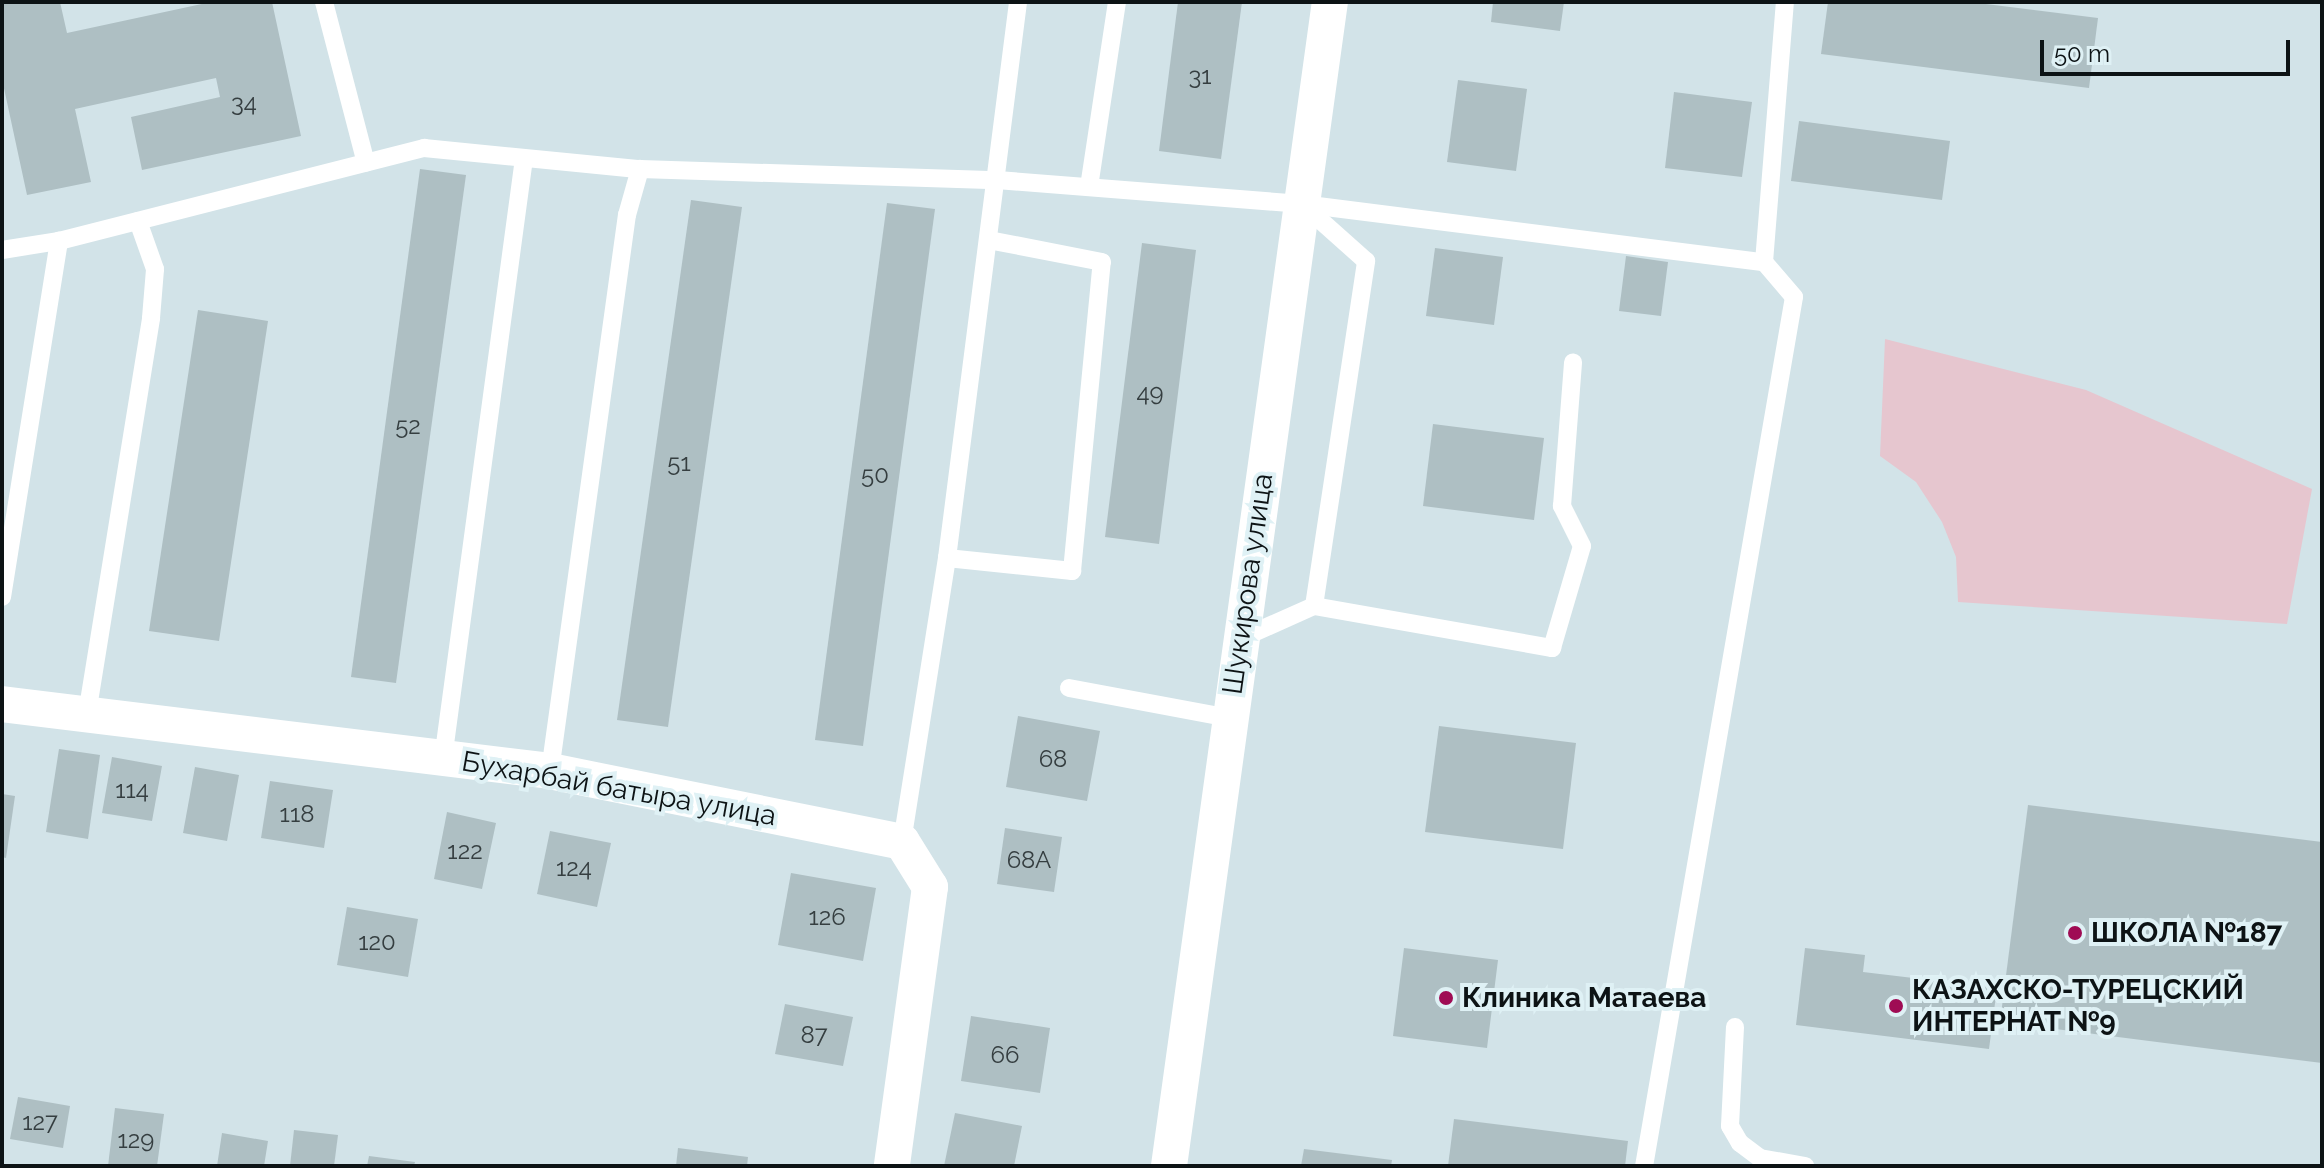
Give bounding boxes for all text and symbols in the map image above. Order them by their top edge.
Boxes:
scale bar [2044,24,2294,74]
text: 50 m [2054,39,2110,68]
house number: 31 [1188,62,1212,90]
house number: 34 [231,89,257,117]
house number: 49 [1136,379,1164,407]
house number: 52 [395,412,421,440]
house number: 51 [667,449,691,477]
house number: 50 [861,461,889,489]
street label: Шукирова улица [1216,471,1280,697]
street label: Бухарбай батыра улица [459,745,779,833]
house number: 68 [1039,745,1067,773]
house number: 114 [115,776,149,804]
house number: 118 [280,800,314,828]
house number: 122 [447,837,483,865]
house number: 68А [1007,846,1051,874]
house number: 124 [556,854,592,882]
house number: 126 [808,903,846,931]
place label: ШКОЛА №187 [2091,916,2283,950]
marker: ШКОЛА №187 [2066,924,2084,942]
house number: 120 [358,928,396,956]
place label: КАЗАХСКО-ТУРЕЦСКИЙ ИНТЕРНАТ №9 [1912,973,2244,1039]
place label: Клиника Матаева [1462,981,1706,1015]
marker: Клиника Матаева [1437,989,1455,1007]
marker: КАЗАХСКО-ТУРЕЦСКИЙ ИНТЕРНАТ №9 [1887,997,1905,1015]
house number: 87 [800,1021,828,1049]
house number: 66 [991,1041,1019,1069]
house number: 127 [22,1108,58,1136]
house number: 129 [118,1126,154,1154]

